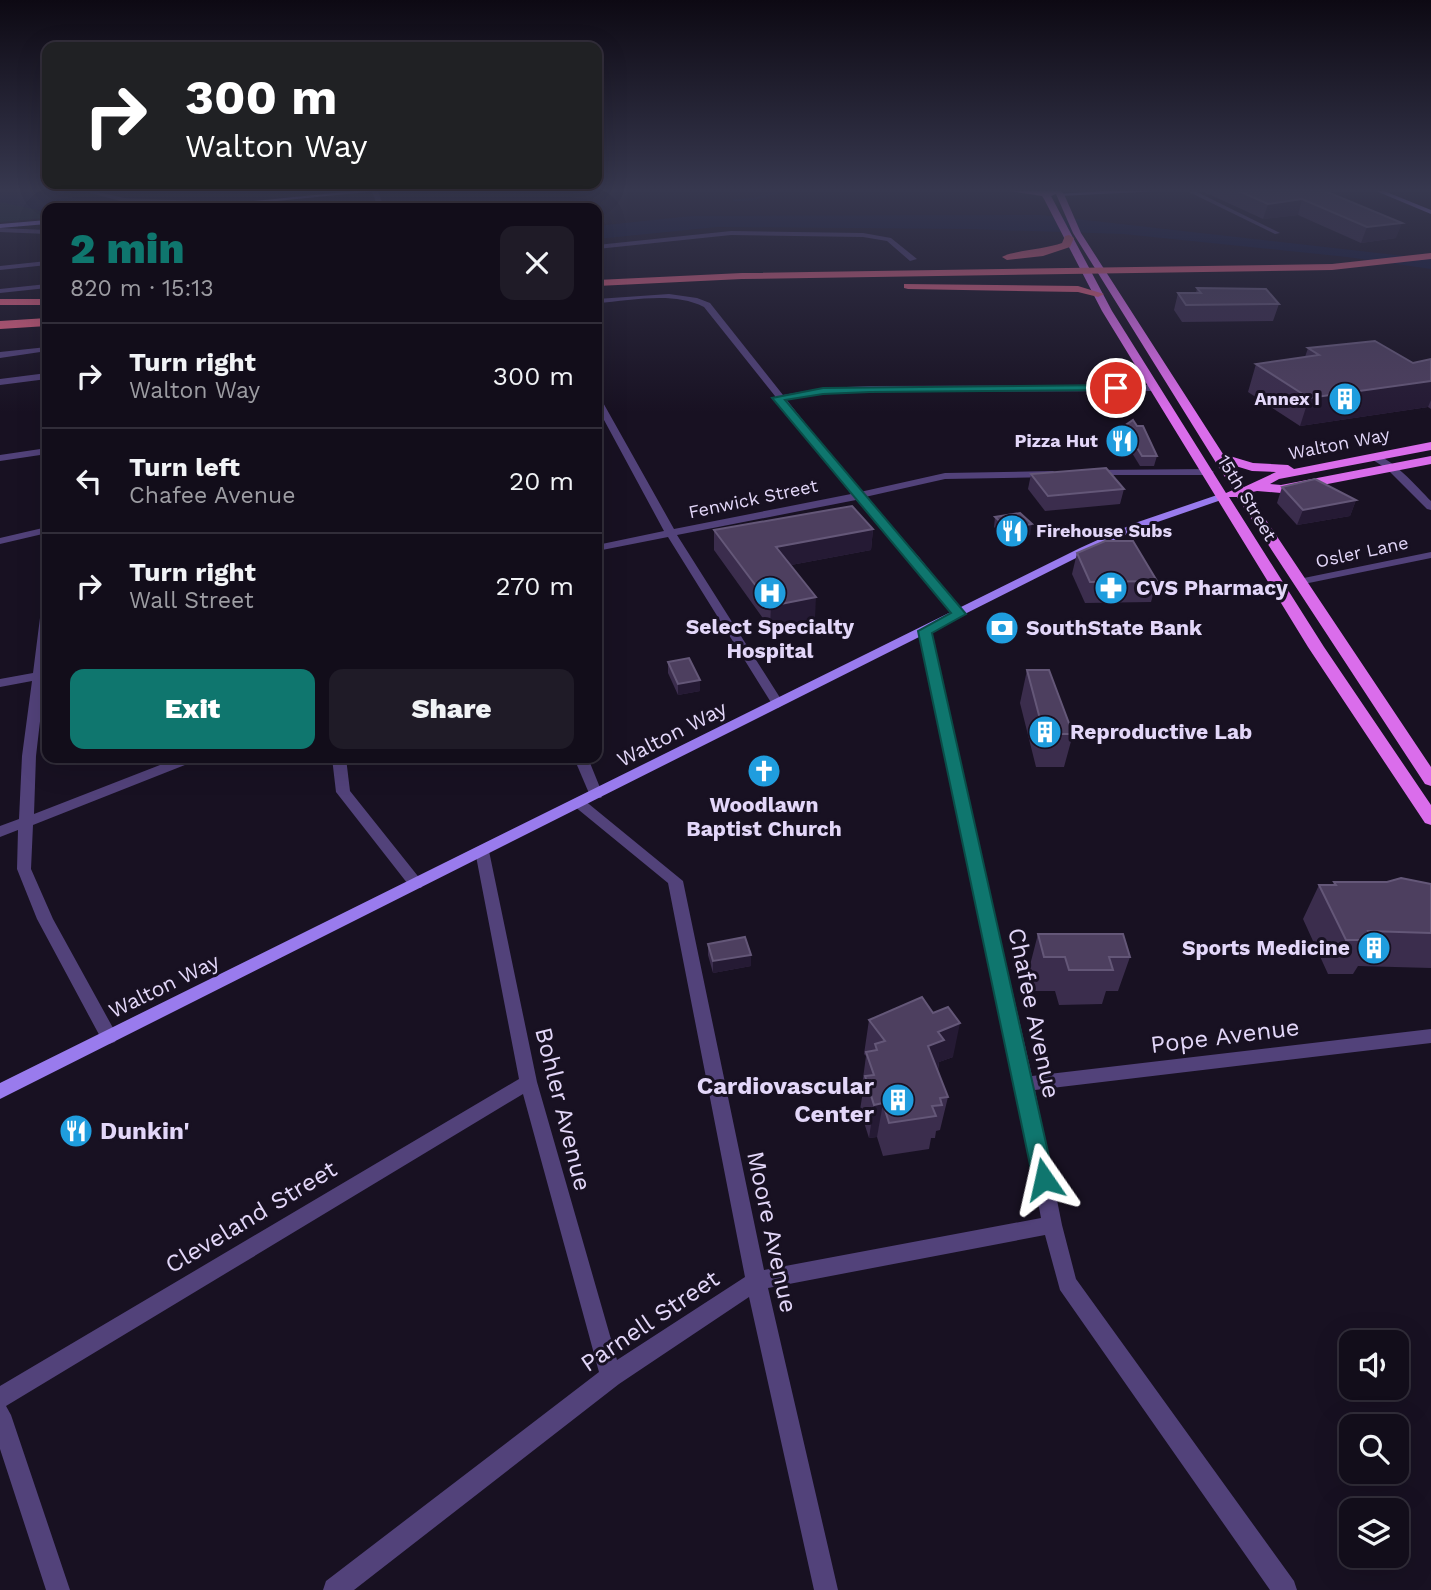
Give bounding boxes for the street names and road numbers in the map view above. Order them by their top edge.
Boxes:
street label: Walton Way [1287,423,1392,464]
street label: 15th Street [1214,451,1282,545]
street label: Fenwick Street [686,474,820,522]
street label: Osler Lane [1314,531,1410,572]
street label: Walton Way [613,695,731,772]
street label: Chafee Avenue [1002,925,1066,1101]
street label: Walton Way [104,948,223,1023]
street label: Pope Avenue [1149,1013,1301,1059]
street label: Bohler Avenue [529,1024,597,1194]
street label: Moore Avenue [741,1149,803,1315]
street label: Cleveland Street [160,1155,342,1279]
street label: Parnell Street [575,1264,725,1378]

